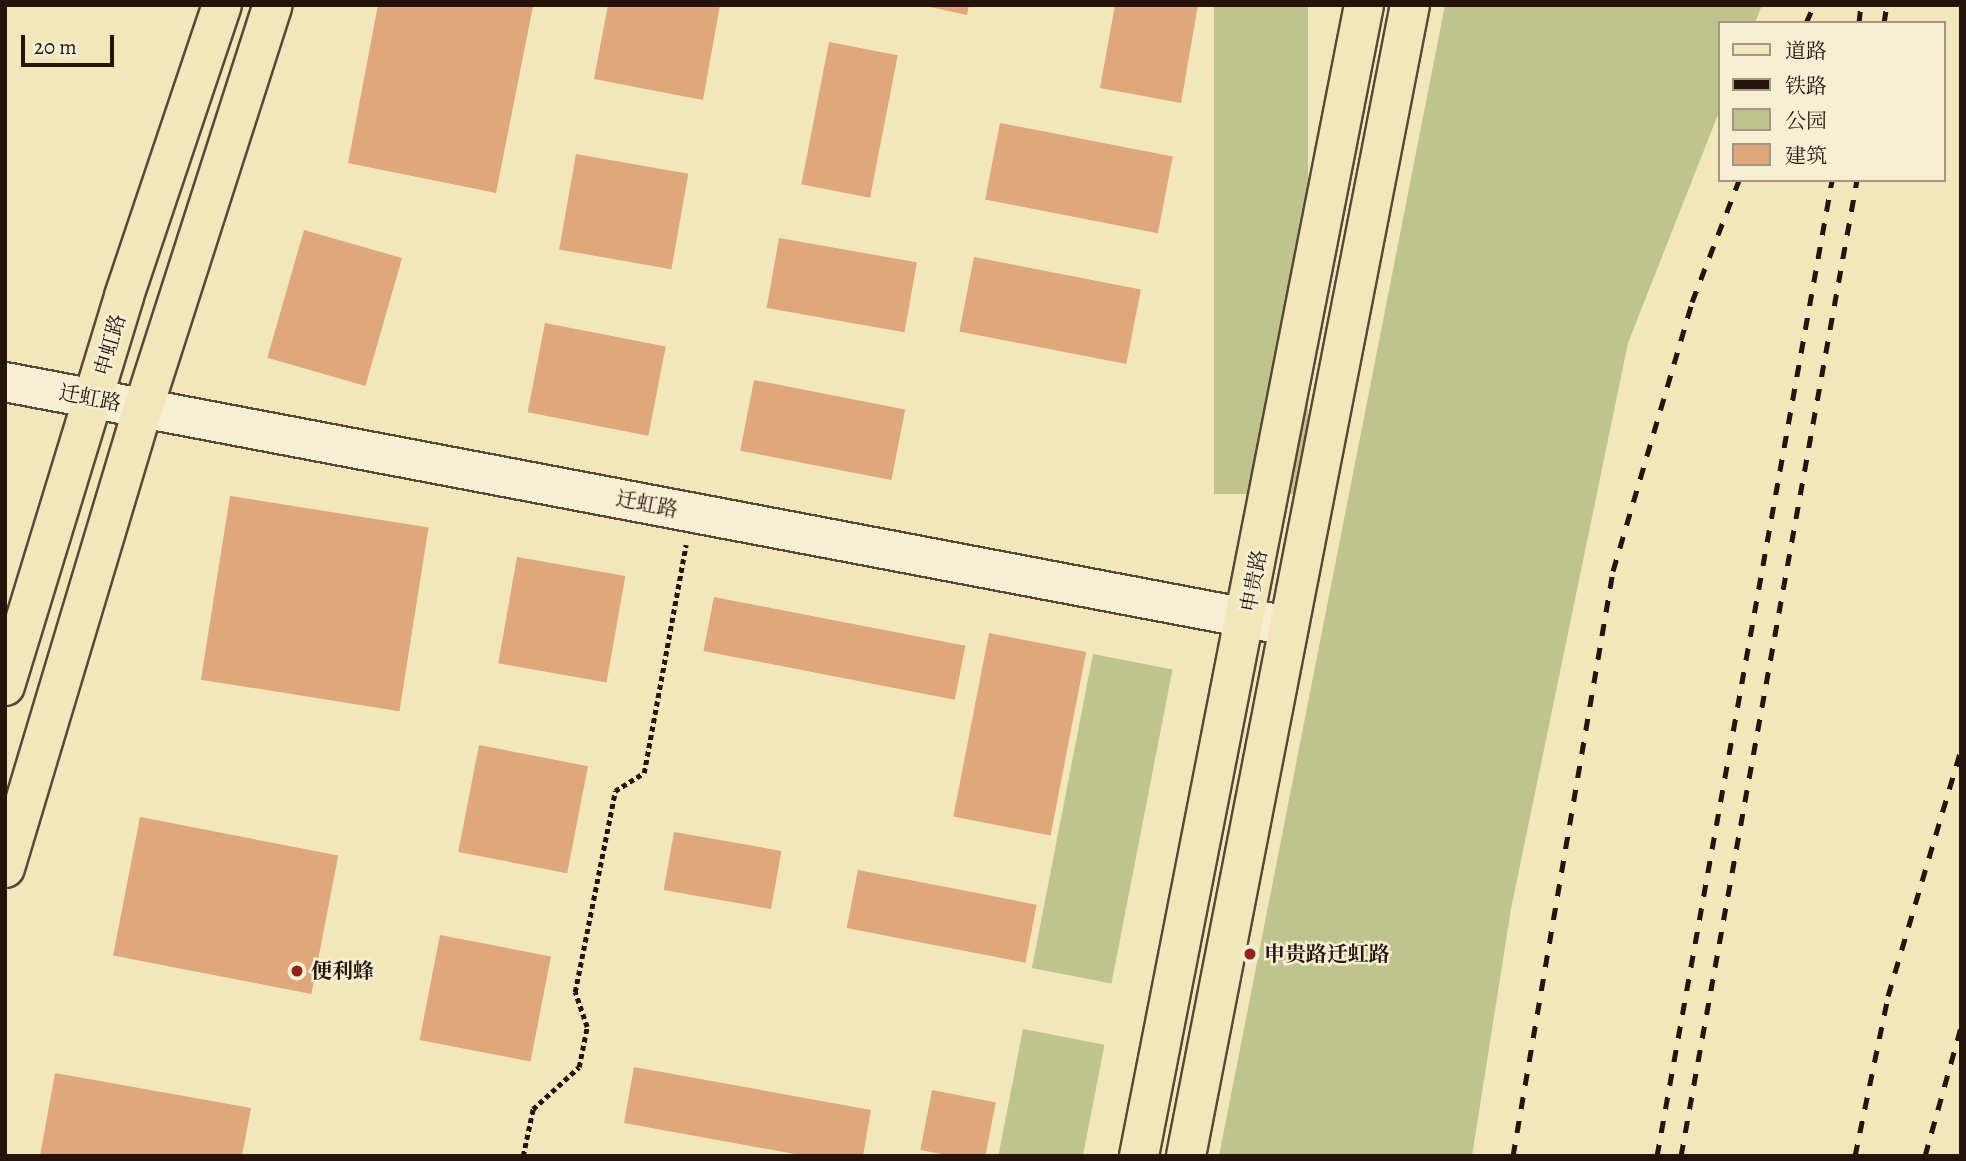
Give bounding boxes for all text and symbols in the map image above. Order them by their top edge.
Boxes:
scale bar [24,21,117,65]
legend [1717,21,1945,182]
text: 20 m [34,33,77,61]
text: 道路 [1785,37,1827,65]
text: 铁路 [1785,72,1827,100]
text: 公园 [1785,107,1827,135]
text: 建筑 [1785,142,1827,170]
street label: 申虹路 [89,311,131,379]
street label: 迁虹路 [57,380,123,416]
street label: 迁虹路 [614,486,680,522]
street label: 申贵路 [1236,548,1272,614]
place label: 申贵路迁虹路 [1264,941,1390,967]
marker: 申贵路迁虹路 [1242,946,1258,962]
place label: 便利蜂 [311,958,374,984]
marker: 便利蜂 [289,963,305,979]

